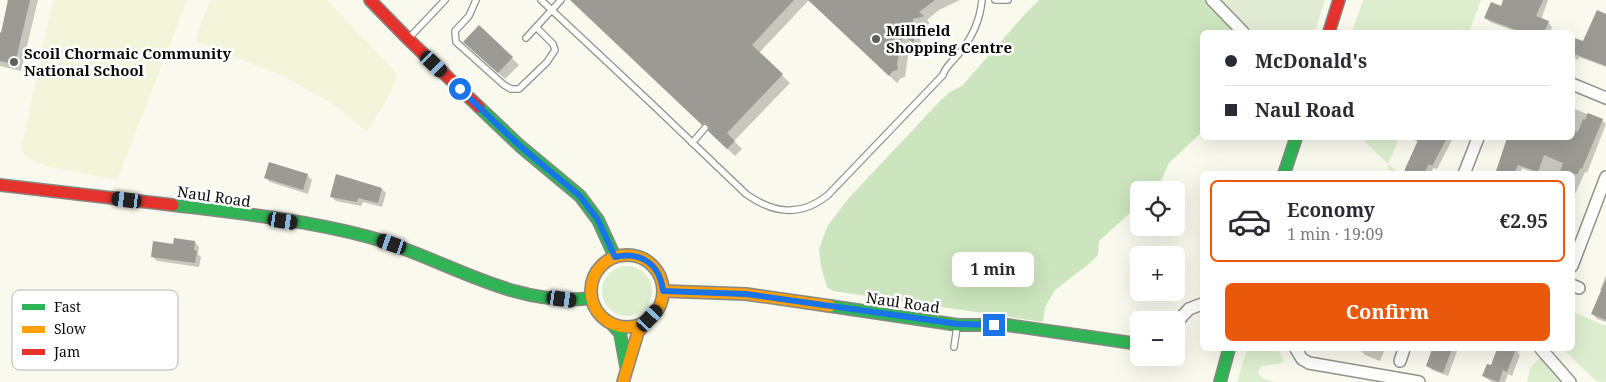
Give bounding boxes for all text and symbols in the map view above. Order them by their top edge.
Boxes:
place label: Millfield Shopping Centre [886,20,1012,57]
marker: Millfield Shopping Centre [870,33,882,45]
place label: Scoil Chormaic Community National School [24,43,231,80]
car [417,48,450,80]
text: McDonald's [1255,48,1367,74]
marker: Scoil Chormaic Community National School [8,56,20,68]
route start [449,78,471,100]
text: Naul Road [1255,97,1355,123]
street label: Naul Road [176,181,252,211]
map controls [1130,181,1185,366]
button: locate [1130,181,1185,236]
car [111,191,142,209]
text: Economy [1287,197,1375,223]
icon: car [1227,199,1272,244]
text: €2.95 [1500,208,1548,234]
car [267,211,298,231]
text: 1 min · 19:09 [1287,223,1383,245]
car [375,232,408,256]
button: + [1130,246,1185,301]
callout: 1 min [953,252,1035,288]
text: 1 min [970,258,1016,280]
button: Confirm [1225,283,1550,341]
street label: Naul Road [865,287,941,317]
car [546,289,577,309]
legend [12,290,178,370]
text: Fast [54,297,81,316]
car [634,302,665,334]
button: − [1130,311,1185,366]
route end [983,314,1005,336]
text: Slow [54,319,87,338]
text: Jam [53,342,80,361]

